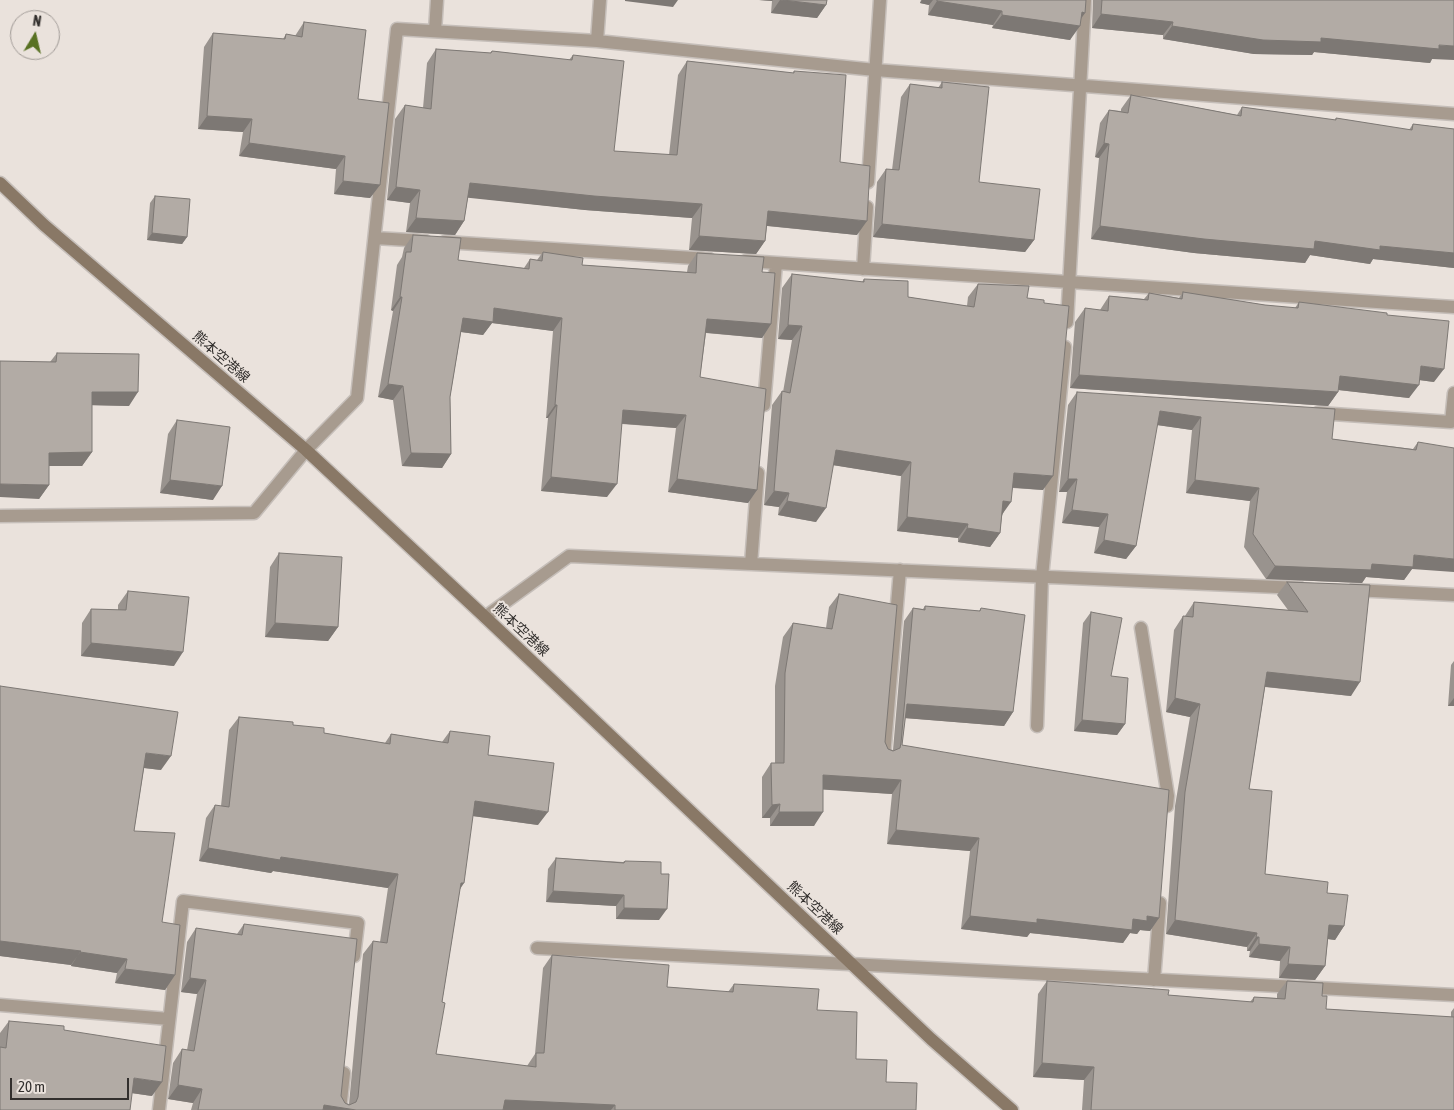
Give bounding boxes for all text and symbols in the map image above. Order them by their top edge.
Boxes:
north arrow [10,10,60,60]
text: N [32,13,43,30]
street label: 熊本空港線 [189,328,253,386]
street label: 熊本空港線 [490,600,552,660]
street label: 熊本空港線 [784,878,846,938]
scale bar [12,1068,131,1100]
text: 20 m [18,1078,45,1095]

